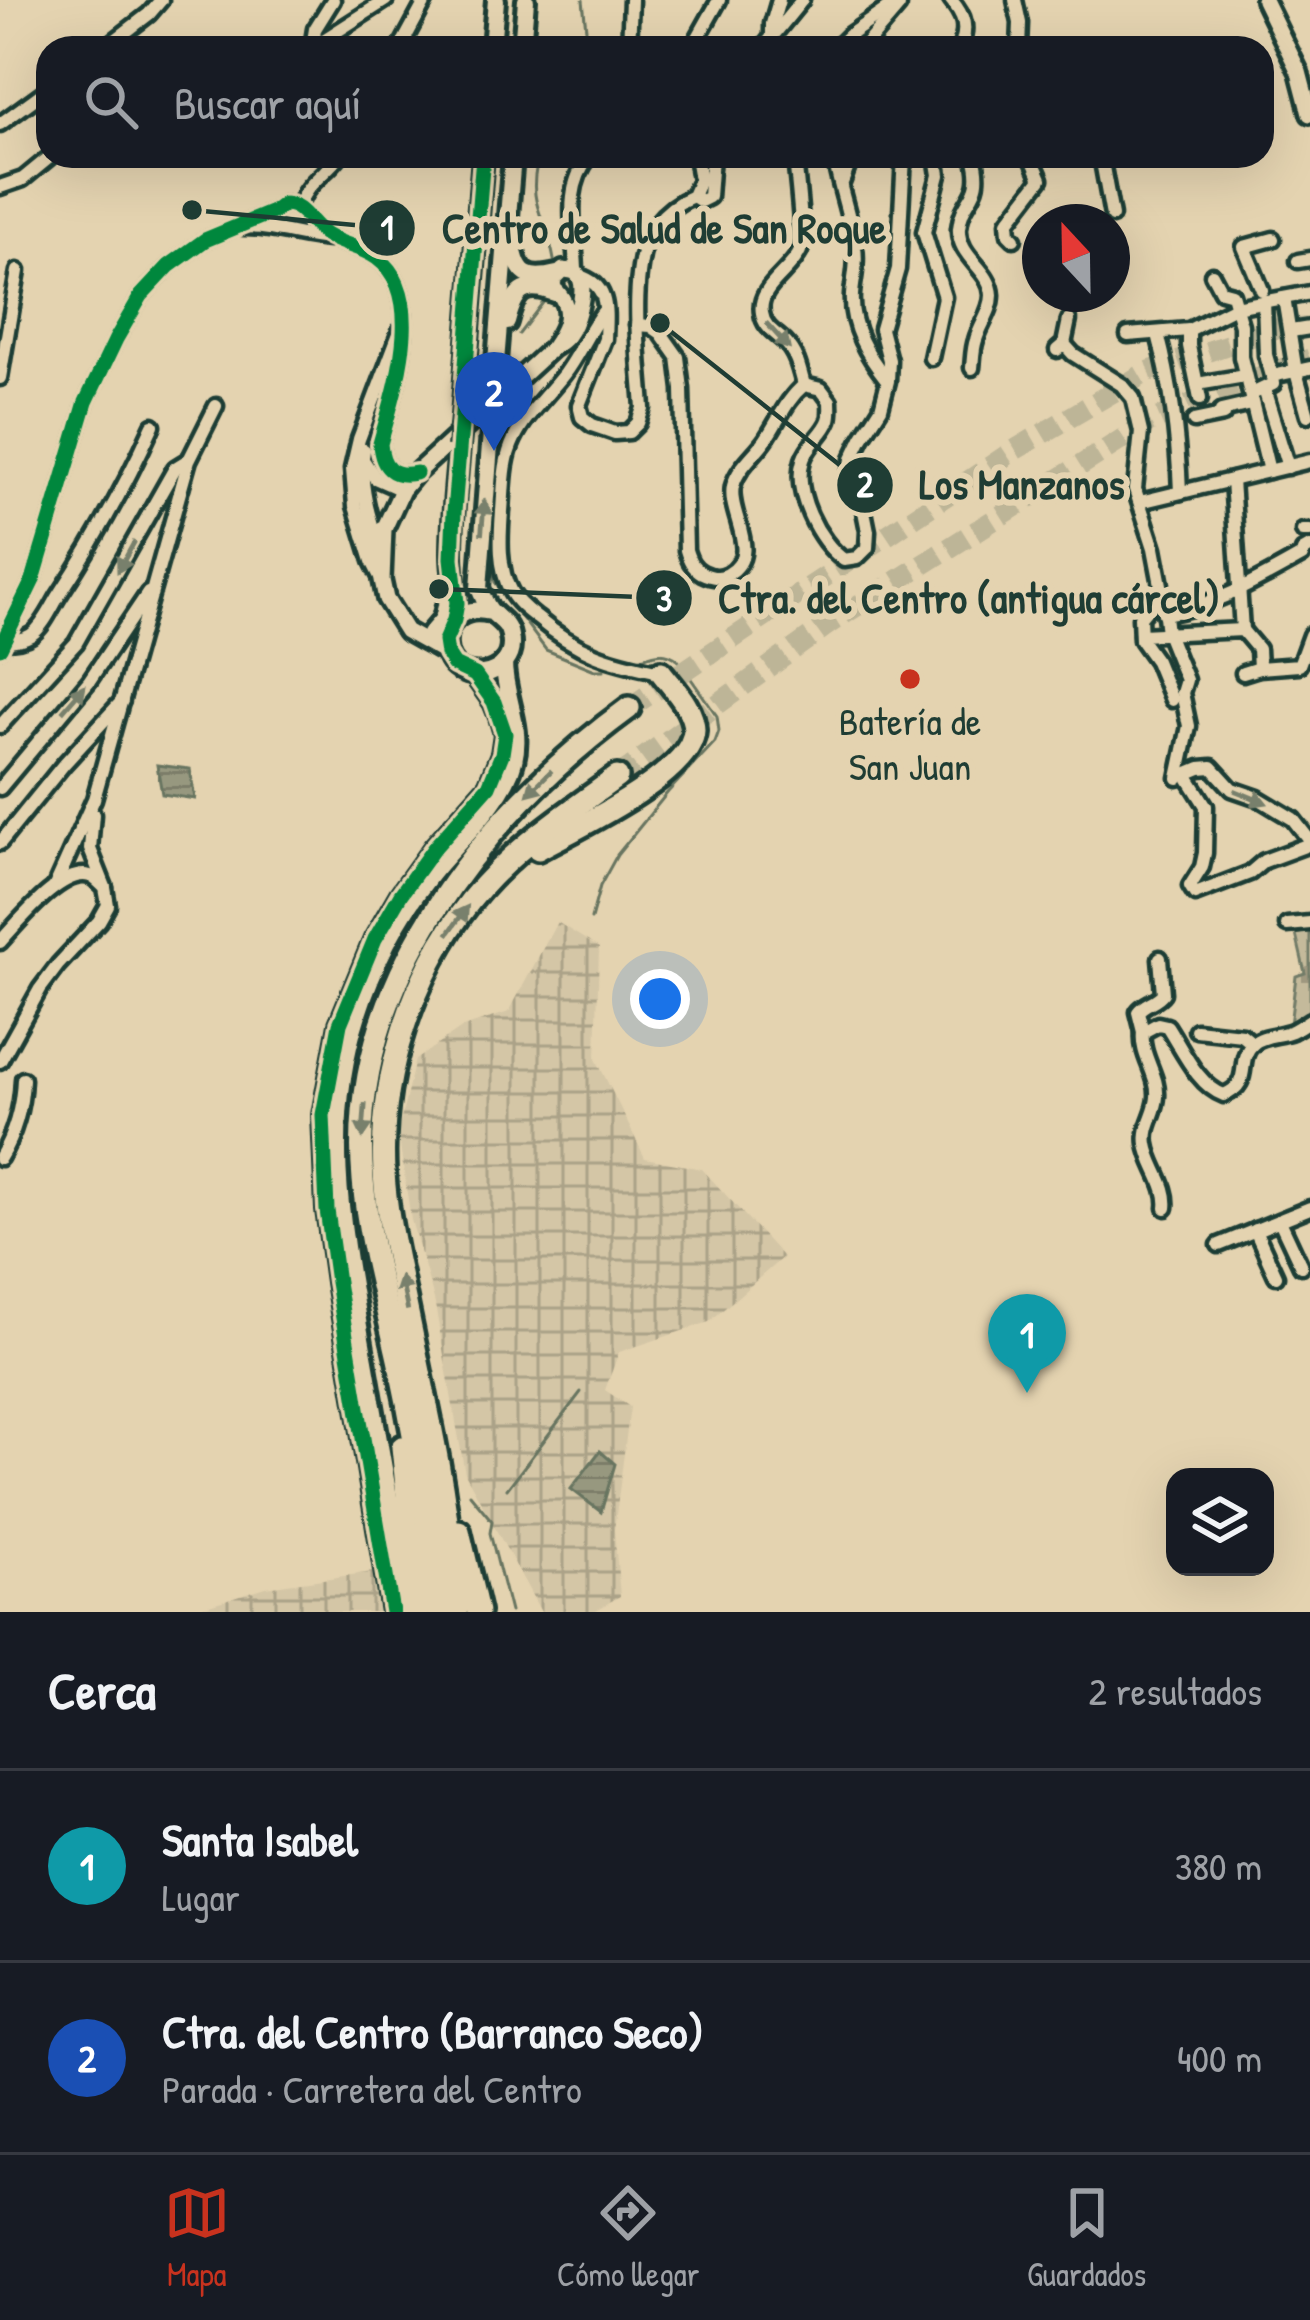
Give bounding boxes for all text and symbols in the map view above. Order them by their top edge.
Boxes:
search box [36,36,1274,168]
icon: search [78,69,144,135]
text: Buscar aquí [174,72,361,133]
callout: Centro de Salud de San Roque [357,189,910,267]
text: Centro de Salud de San Roque [442,199,887,257]
text: 1 [380,202,394,251]
north arrow [1022,204,1130,312]
one-way arrow [764,322,791,351]
pin: 2 [455,352,533,451]
callout: Los Manzanos [835,446,1148,524]
text: Los Manzanos [919,455,1125,512]
text: 2 [857,459,874,508]
one-way arrow [474,498,493,535]
one-way arrow [117,540,138,573]
callout: Ctra. del Centro (antigua cárcel) [634,559,1244,637]
text: Ctra. del Centro (antigua cárcel) [718,569,1220,627]
text: 3 [656,573,672,622]
marker: Batería de San Juan [897,666,923,692]
one-way arrow [60,683,87,712]
place label: Batería de San Juan [839,694,981,792]
one-way arrow [525,768,554,796]
one-way arrow [1234,788,1270,807]
one-way arrow [446,904,469,936]
your location [630,969,690,1029]
one-way arrow [354,1103,373,1140]
one-way arrow [393,1274,412,1311]
pin: 1 [988,1294,1066,1393]
map controls [1166,1468,1274,1576]
button: layers [1166,1468,1274,1576]
text: Cerca [48,1656,156,1725]
text: 2 resultados [1089,1664,1262,1717]
text: Santa Isabel [162,1809,358,1870]
text: 1 [80,1839,94,1892]
text: 380 m [1175,1839,1262,1892]
text: Lugar [162,1870,240,1923]
text: Ctra. del Centro (Barranco Seco) [162,2001,704,2062]
text: 2 [78,2031,96,2084]
text: 400 m [1177,2031,1262,2084]
text: Parada · Carretera del Centro [162,2062,582,2115]
tab: Mapa [164,2180,230,2296]
tab: Cómo llegar [557,2180,700,2296]
tab: Guardados [1027,2180,1146,2296]

